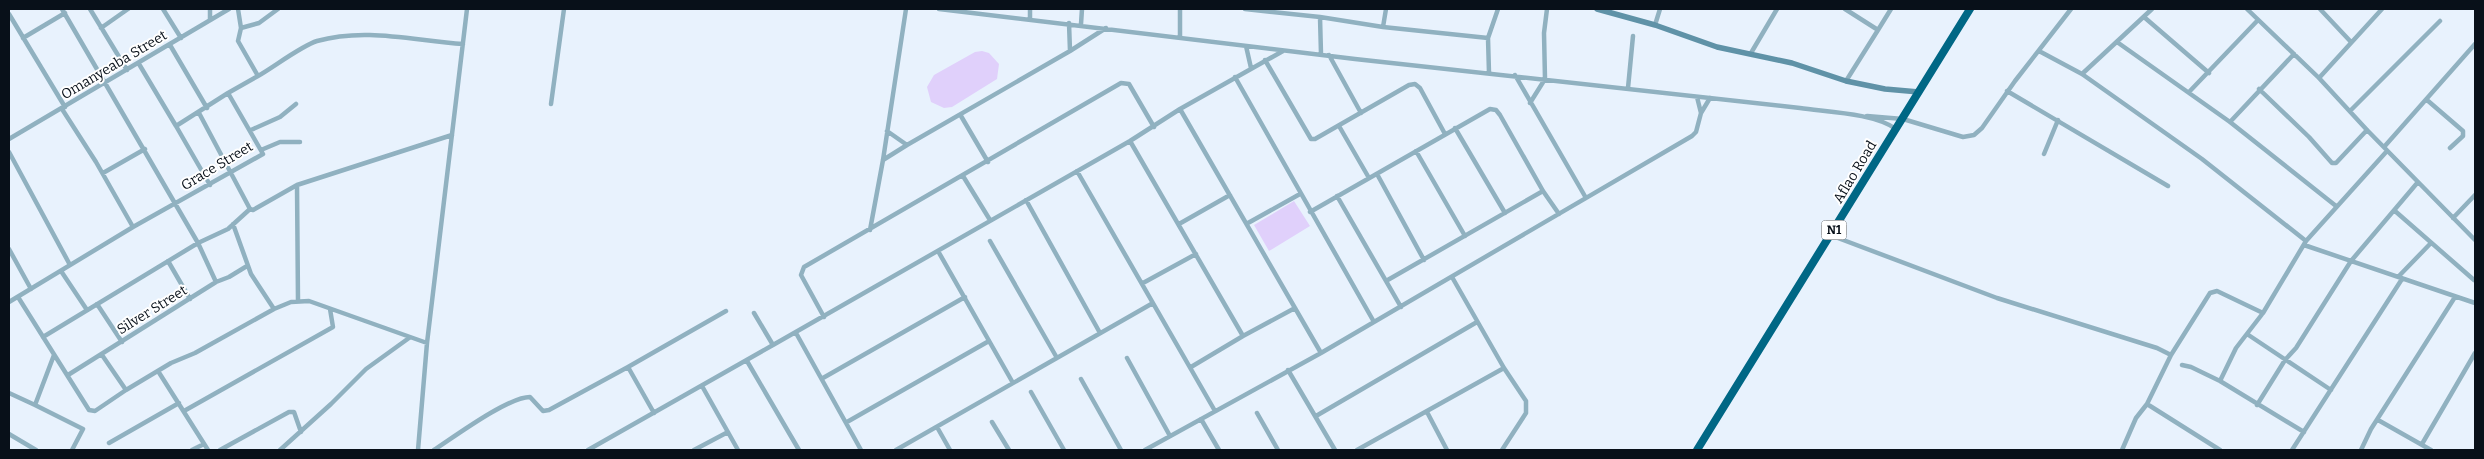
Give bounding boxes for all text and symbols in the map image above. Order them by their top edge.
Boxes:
street label: Omanyeaba Street [58,27,170,103]
street label: Grace Street [178,138,256,194]
street label: Aflao Road [1830,138,1880,206]
road number: N1 [1822,220,1846,240]
street label: Silver Street [114,282,190,338]

